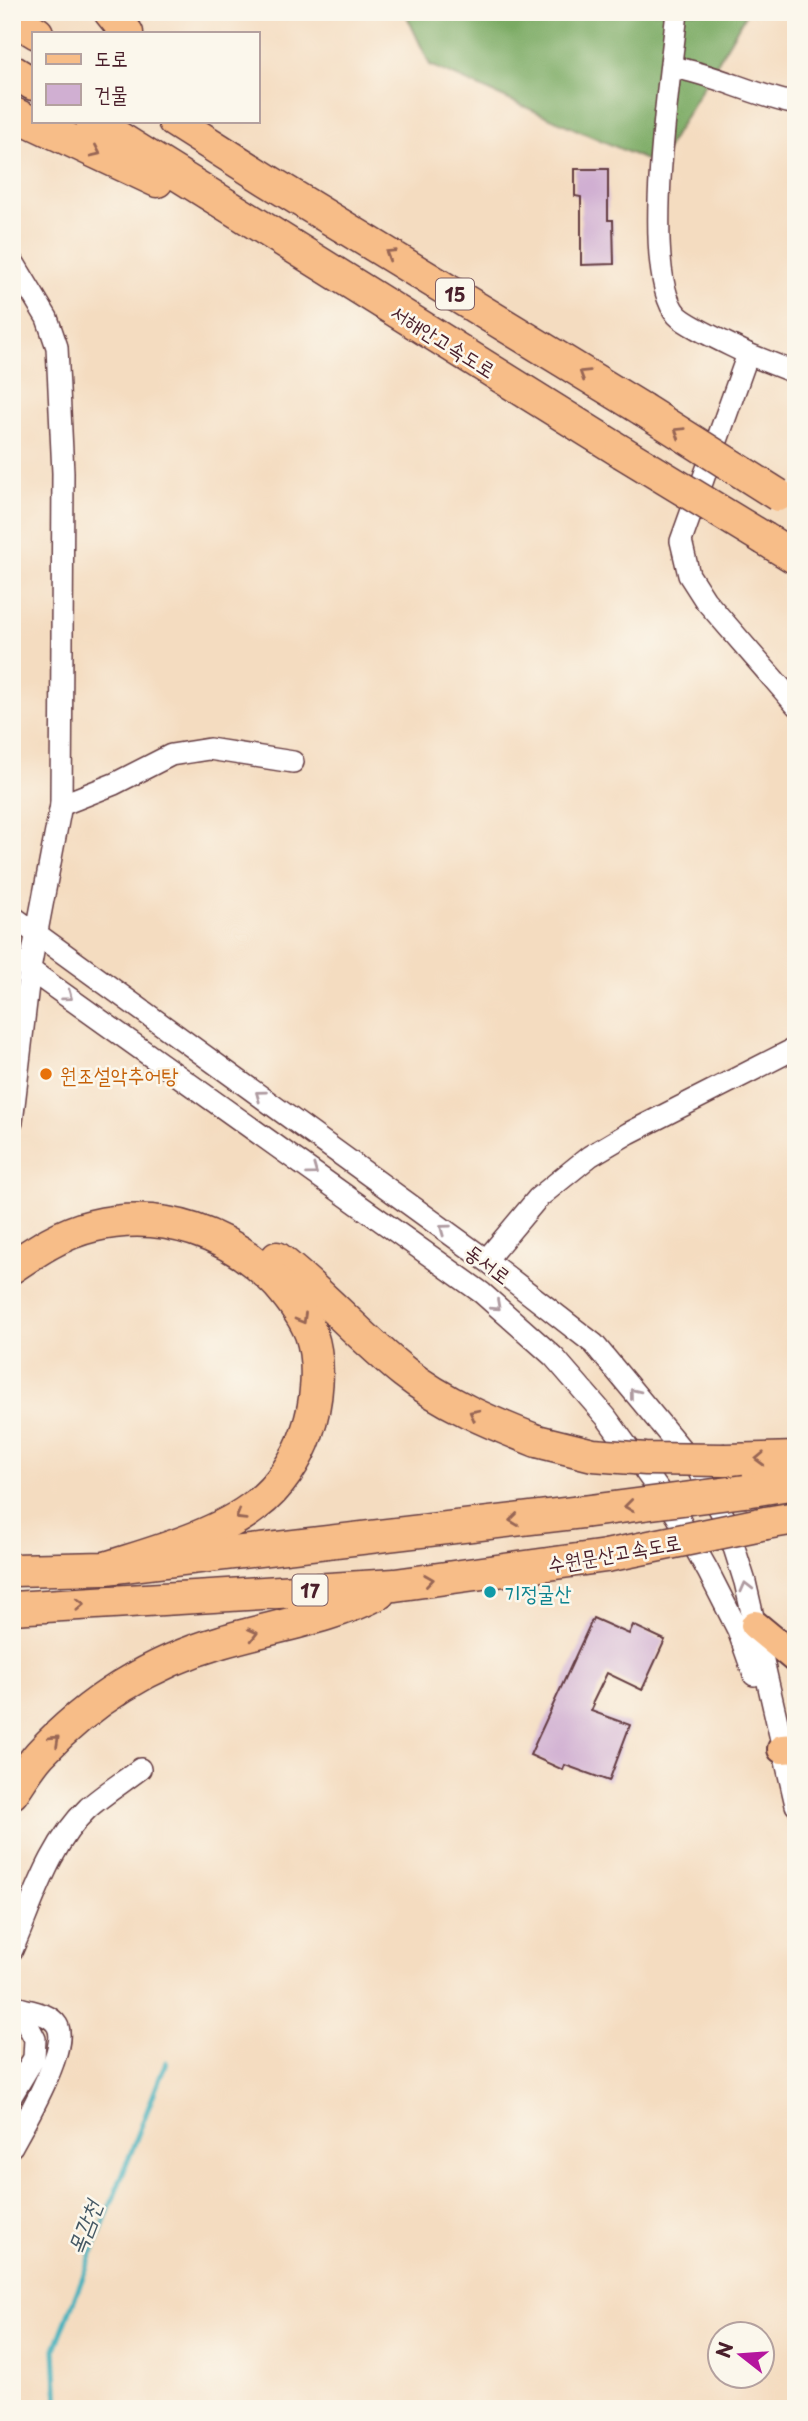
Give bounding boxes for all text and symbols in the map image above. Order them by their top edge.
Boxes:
legend [32,32,259,122]
text: 도로 [94,41,128,73]
text: 건물 [94,77,128,109]
one-way arrow [89,144,101,158]
one-way arrow [385,250,398,263]
road number: 15 [436,278,474,310]
street label: 서해안고속도로 [385,295,503,385]
one-way arrow [579,369,592,382]
one-way arrow [673,428,686,441]
one-way arrow [60,987,73,1000]
place label: 원조설악추어탕 [60,1058,178,1090]
marker: 원조설악추어탕 [38,1066,54,1082]
one-way arrow [255,1091,268,1103]
one-way arrow [305,1163,318,1175]
one-way arrow [439,1225,452,1237]
street label: 동서로 [459,1235,519,1291]
one-way arrow [488,1297,501,1310]
one-way arrow [294,1311,307,1324]
one-way arrow [629,1389,642,1401]
one-way arrow [469,1409,481,1423]
one-way arrow [755,1452,766,1467]
one-way arrow [623,1499,635,1514]
one-way arrow [234,1508,247,1521]
one-way arrow [508,1513,520,1528]
street label: 수원문산고속도로 [545,1525,683,1579]
one-way arrow [424,1573,435,1588]
road number: 17 [292,1574,328,1606]
place label: 기정굴산 [504,1576,572,1608]
one-way arrow [740,1581,754,1593]
marker: 기정굴산 [482,1584,498,1600]
one-way arrow [75,1597,86,1612]
one-way arrow [247,1628,259,1642]
one-way arrow [47,1736,60,1748]
water label: 목감천 [57,2192,110,2259]
north arrow [706,2320,776,2390]
text: N [708,2338,739,2361]

